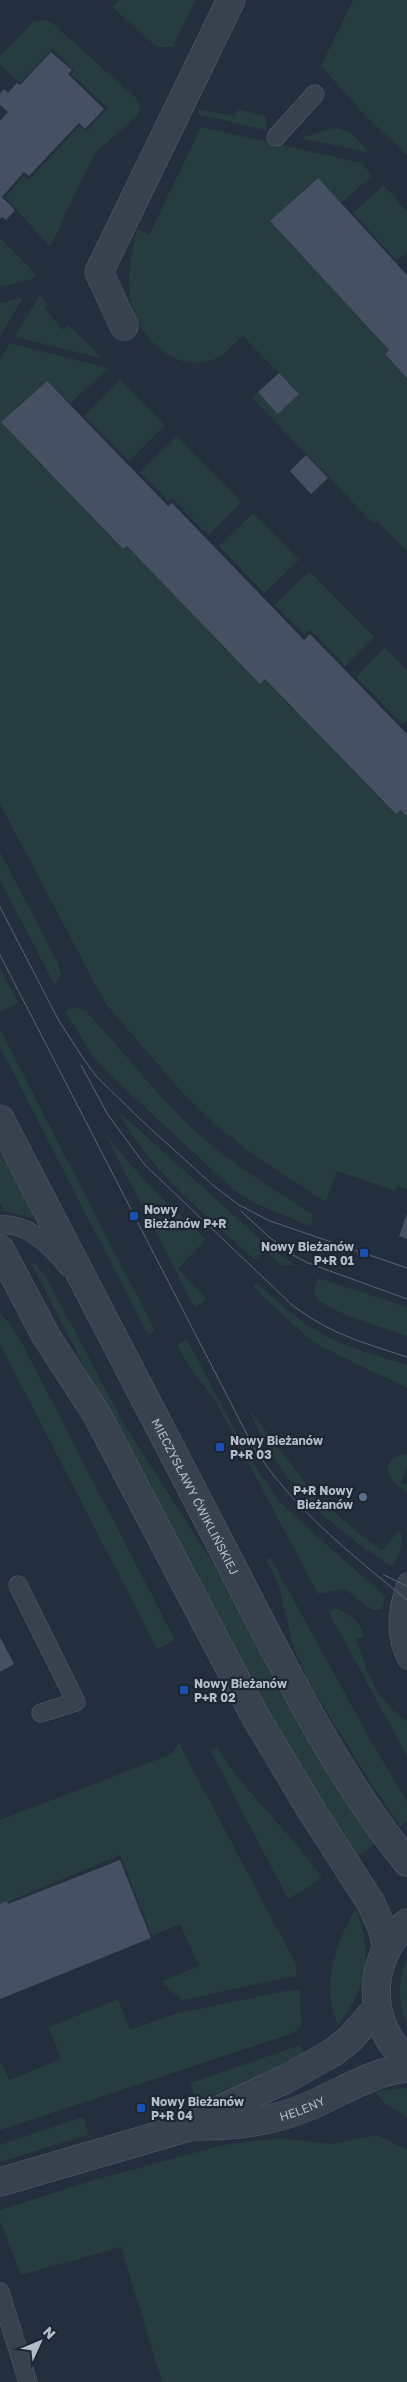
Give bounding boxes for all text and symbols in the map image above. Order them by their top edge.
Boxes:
place label: Nowy Bieżanów P+R [144,1202,227,1231]
marker: Nowy Bieżanów P+R [128,1210,140,1222]
place label: Nowy Bieżanów P+R 01 [261,1239,354,1268]
marker: Nowy Bieżanów P+R 01 [358,1247,370,1259]
street label: MIECZYSŁAWY ĆWIKLIŃSKIEJ [149,1415,242,1577]
place label: Nowy Bieżanów P+R 03 [230,1433,323,1462]
marker: Nowy Bieżanów P+R 03 [214,1441,226,1453]
place label: P+R Nowy Bieżanów [293,1483,354,1512]
marker: P+R Nowy Bieżanów [357,1491,369,1503]
place label: Nowy Bieżanów P+R 02 [194,1676,287,1705]
marker: Nowy Bieżanów P+R 02 [178,1684,190,1696]
street label: HELENY [277,2093,327,2124]
place label: Nowy Bieżanów P+R 04 [151,2094,244,2123]
marker: Nowy Bieżanów P+R 04 [135,2102,147,2114]
north arrow [15,2317,65,2367]
text: N [40,2323,60,2342]

